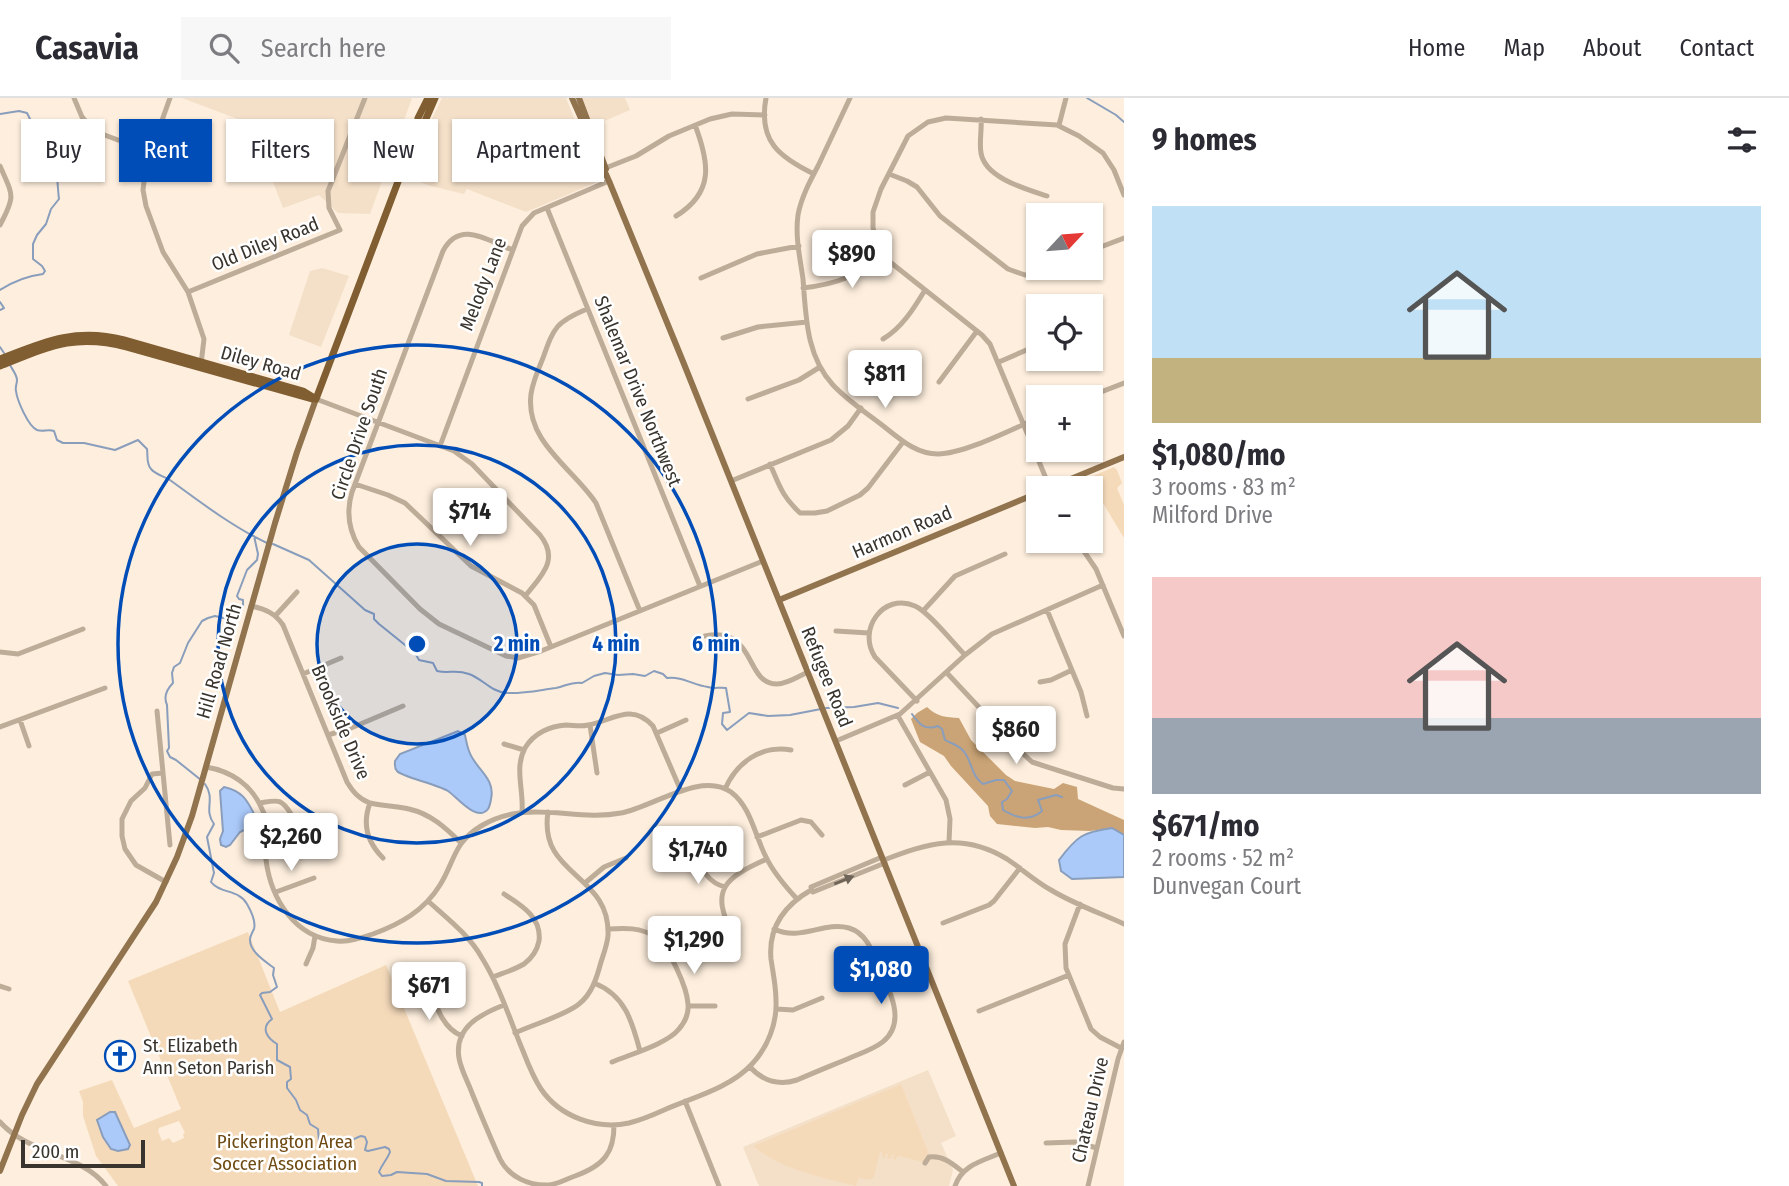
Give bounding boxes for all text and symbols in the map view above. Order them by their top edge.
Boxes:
search box [181,17,671,80]
text: Casavia [35,28,139,68]
icon: search [205,29,243,67]
text: Search here [261,33,386,64]
text: Home [1408,34,1465,62]
text: Map [1503,34,1545,62]
text: About [1583,34,1641,62]
text: Contact [1679,34,1754,62]
chip: Buy [21,119,105,182]
chip: Rent [119,119,212,182]
chip: Filters [226,119,334,182]
chip: New [348,119,438,182]
chip: Apartment [452,119,604,182]
icon: filters [1723,121,1761,159]
text: 9 homes [1152,122,1257,158]
north arrow [1026,203,1102,280]
map controls [1026,203,1103,553]
street label: Old Diley Road [208,212,322,276]
pin: $890 [811,230,893,290]
street label: Melody Lane [455,234,511,334]
text: $890 [828,239,876,267]
icon: home [1394,252,1520,378]
street label: Shalemar Drive Northwest [589,293,687,490]
button: locate [1026,294,1103,371]
street label: Diley Road [218,341,304,385]
pin: $811 [844,350,926,410]
text: $811 [864,359,906,387]
street label: Circle Drive South [326,365,392,503]
button: + [1026,385,1103,462]
text: $1,080/mo [1152,437,1286,473]
text: 3 rooms · 83 m² [1152,473,1296,501]
button: − [1026,476,1103,553]
pin: $714 [429,489,511,548]
text: $714 [449,497,491,525]
street label: Harmon Road [849,501,955,563]
text: Milford Drive [1152,501,1273,529]
street label: Hill Road North [192,601,246,721]
street label: Refugee Road [796,623,858,731]
icon: home [1394,623,1520,749]
text: 2 min [493,631,540,657]
text: 4 min [592,631,640,657]
text: 6 min [692,631,740,657]
centre of rings [405,632,429,656]
street label: Brookside Drive [307,661,375,783]
pin: $860 [975,706,1057,766]
text: $860 [992,715,1040,743]
text: $671/mo [1152,808,1259,844]
pin: $2,260 [234,814,348,873]
text: $2,260 [260,822,322,850]
pin: $1,740 [641,826,755,886]
text: $1,740 [668,835,728,863]
text: 2 rooms · 52 m² [1152,844,1294,872]
text: Dunvegan Court [1152,872,1301,900]
one-way arrow [834,875,855,886]
pin: $1,290 [637,916,751,976]
text: $1,290 [664,925,724,953]
pin: $1,080 [824,946,938,1006]
text: $1,080 [850,955,912,983]
pin: $671 [388,962,470,1022]
text: $671 [408,971,450,999]
place label: St. Elizabeth Ann Seton Parish [143,1034,275,1079]
church icon: St. Elizabeth Ann Seton Parish [103,1039,137,1073]
street label: Chateau Drive [1067,1055,1113,1165]
park label: Pickerington Area Soccer Association [213,1130,357,1175]
scale bar [21,1137,145,1169]
text: 200 m [32,1140,79,1163]

